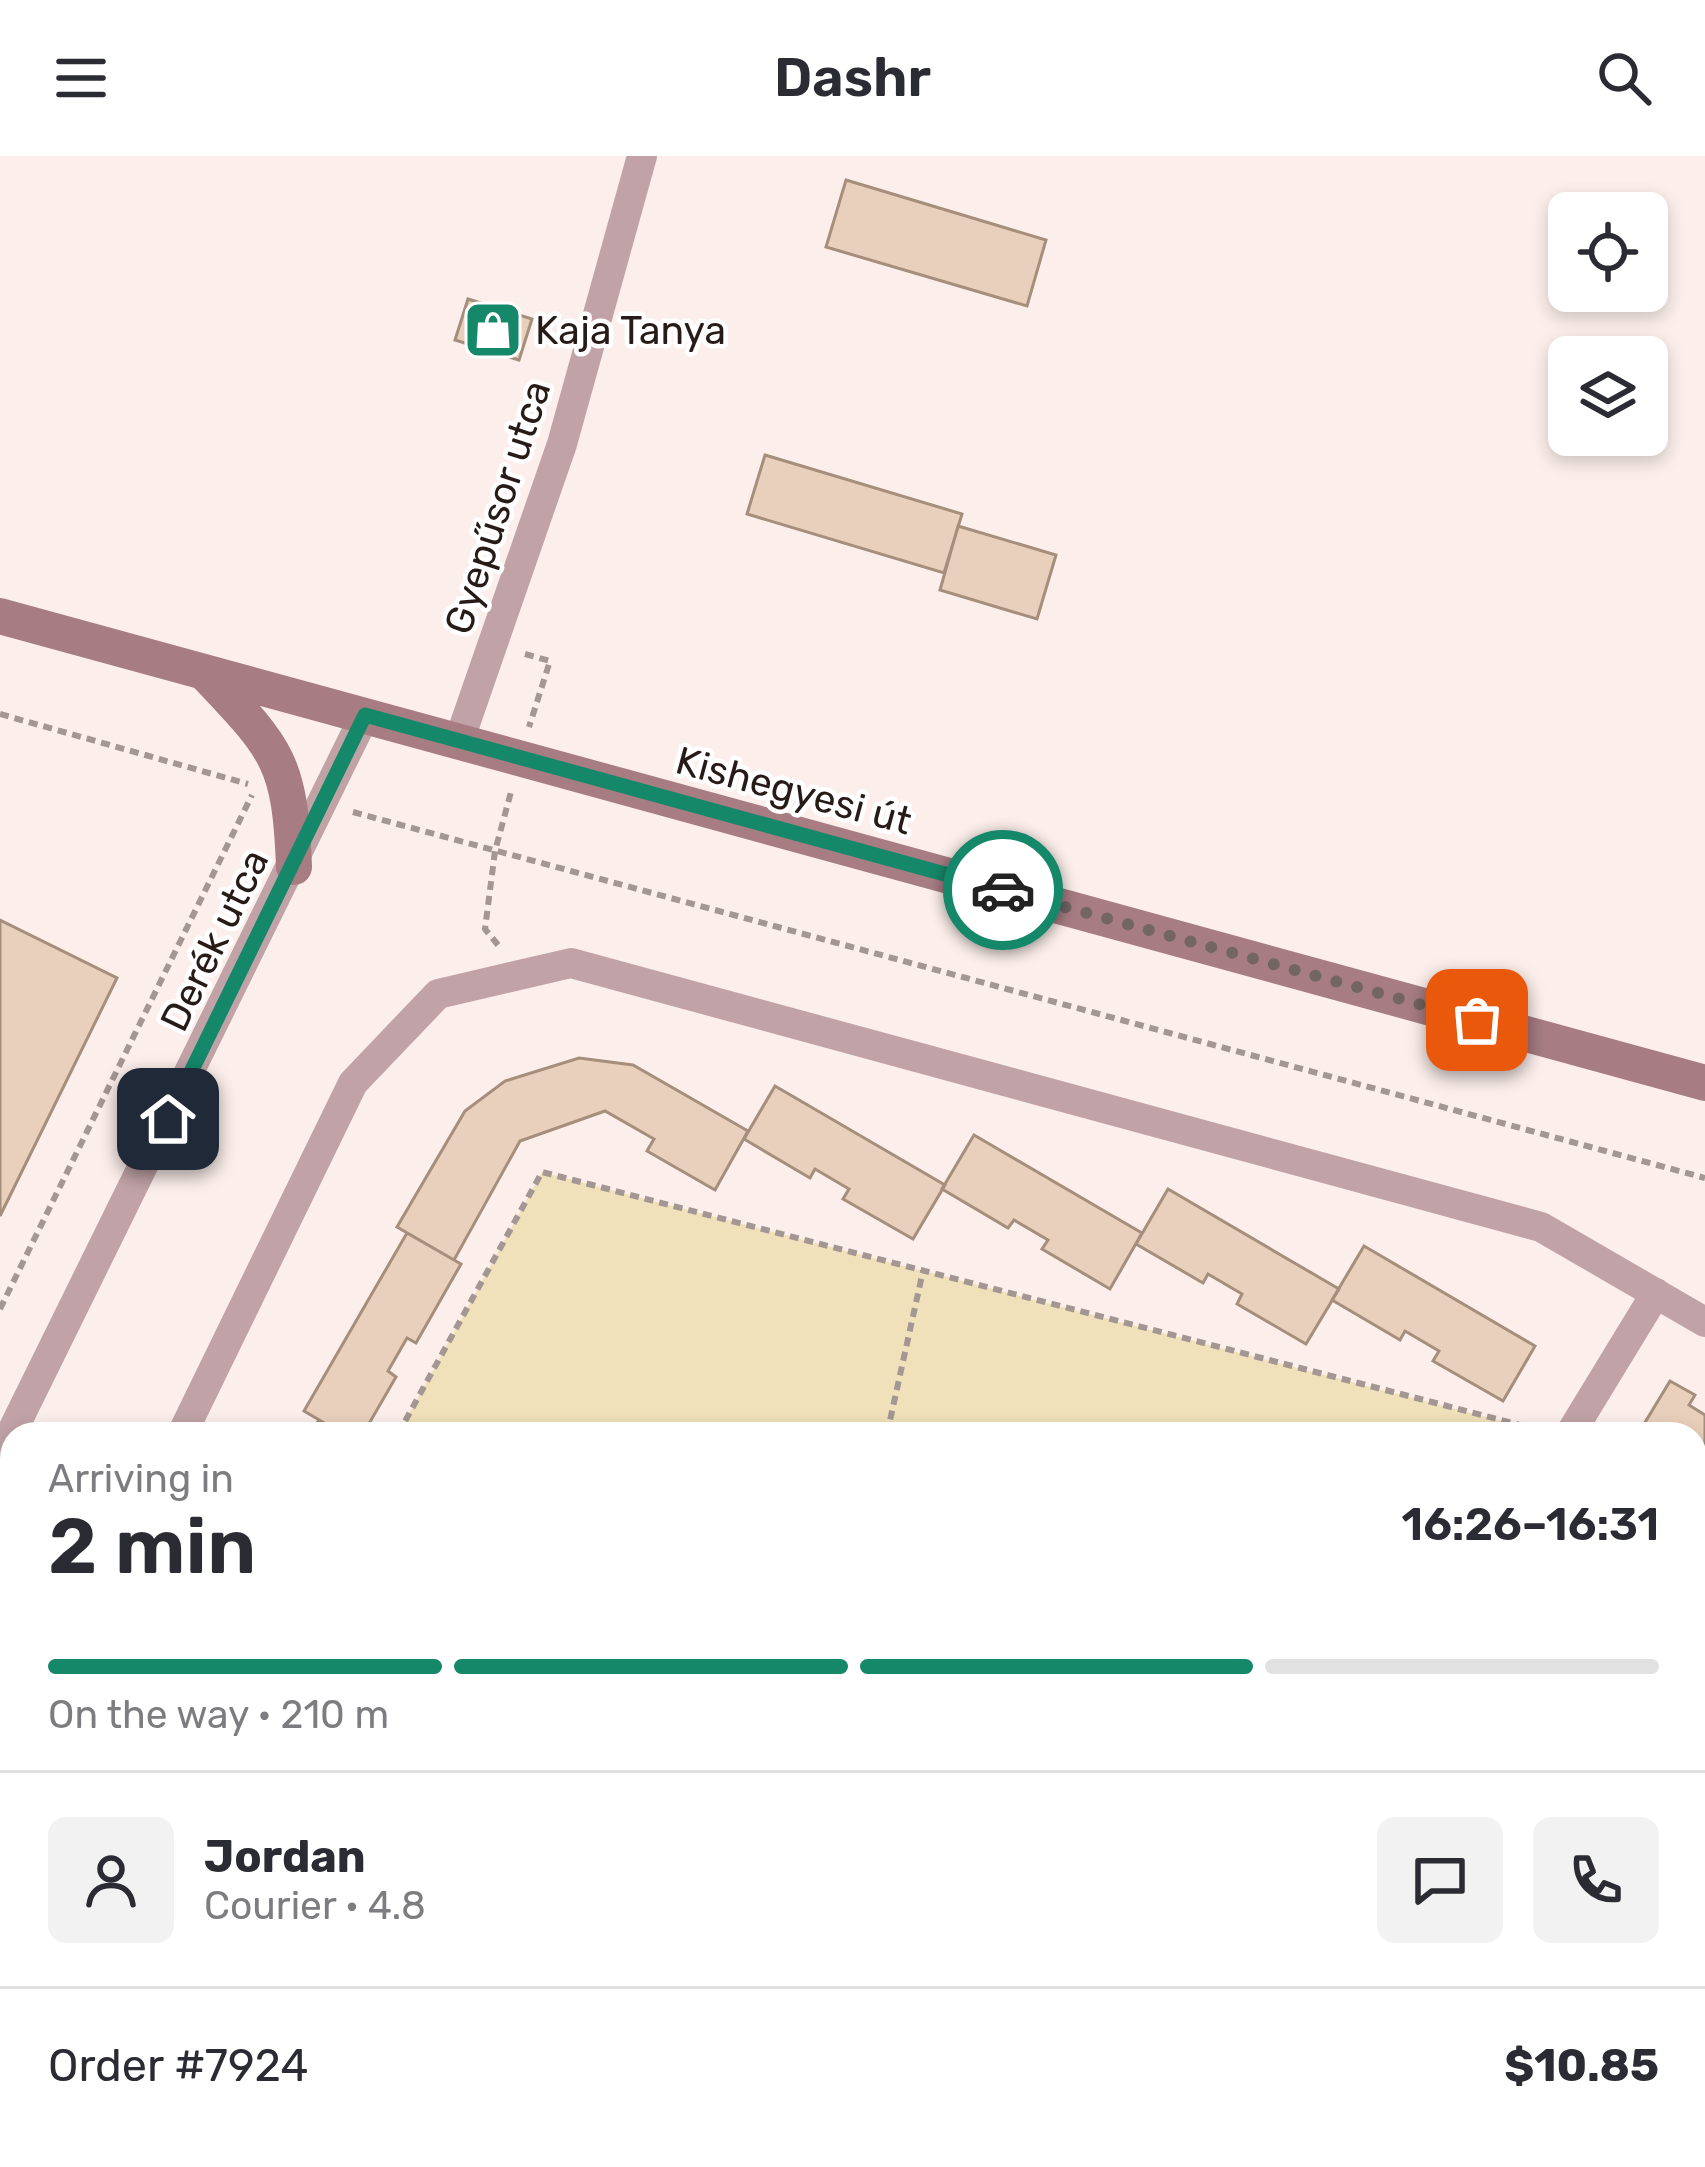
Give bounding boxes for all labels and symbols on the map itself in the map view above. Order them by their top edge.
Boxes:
shop icon: Kaja Tanya [462,299,524,361]
place label: Kaja Tanya [535,308,726,354]
street label: Gyepűsor utca [435,375,561,640]
street label: Kishegyesi út [671,737,917,844]
courier [943,830,1063,950]
street label: Derék utca [151,842,279,1039]
pin [1426,969,1528,1071]
pin [117,1068,219,1170]

